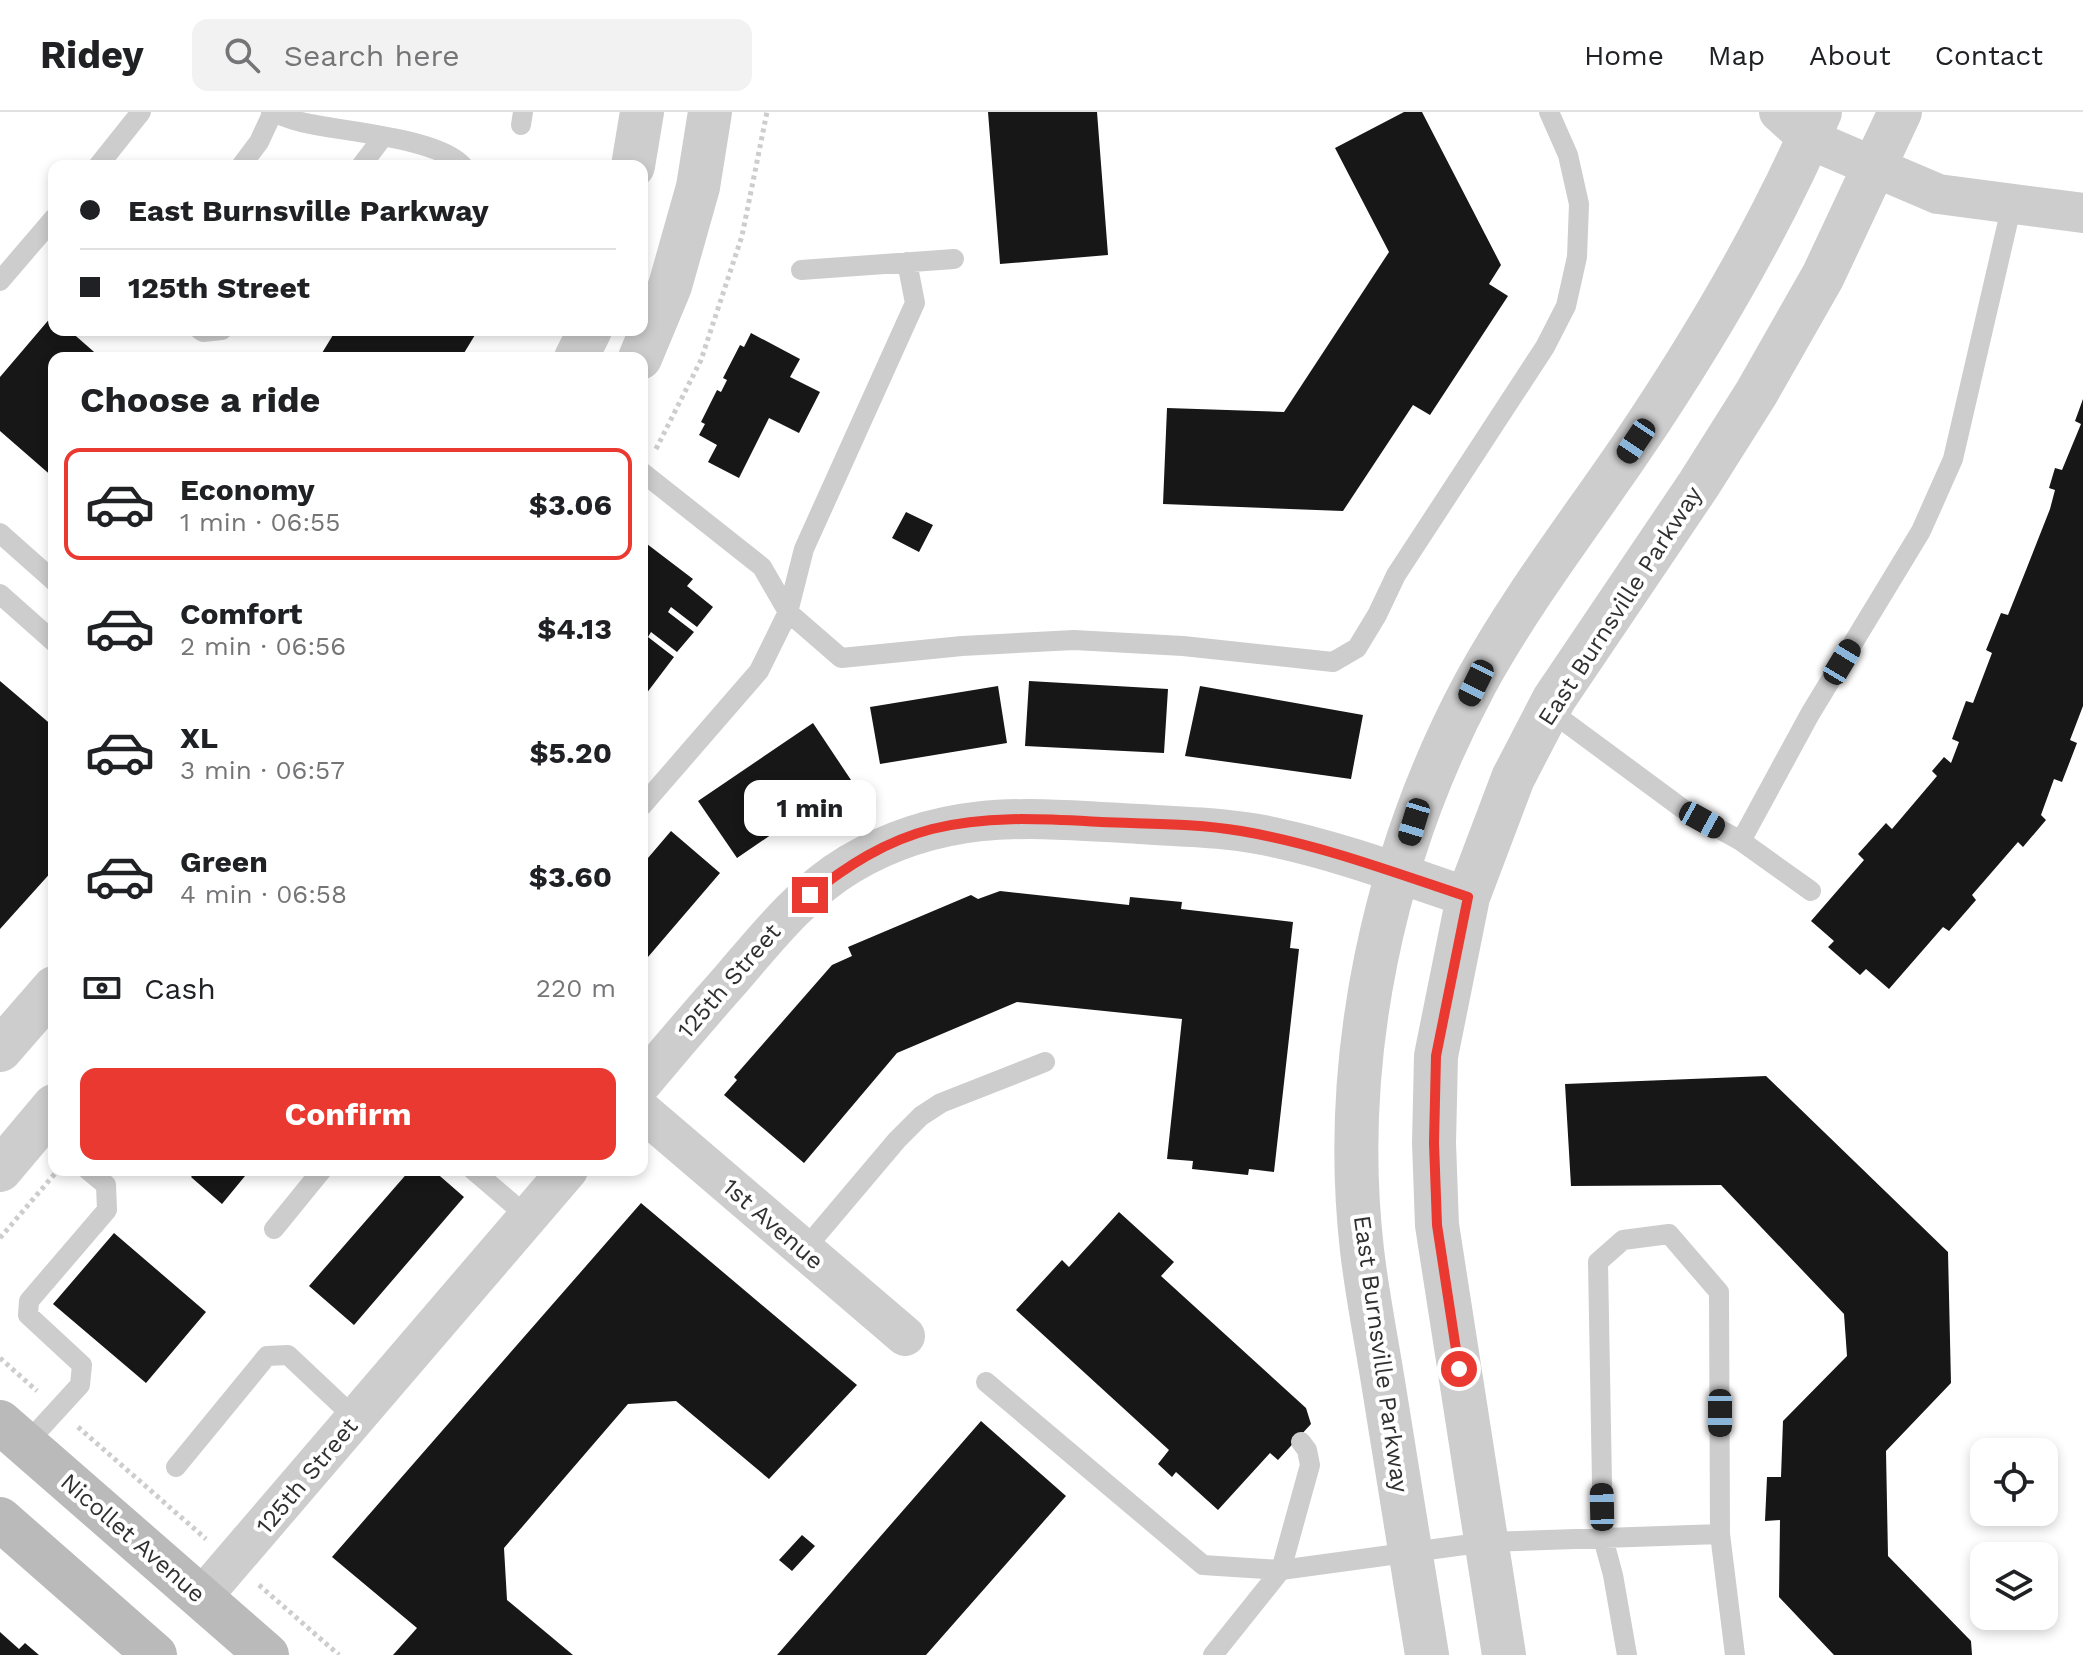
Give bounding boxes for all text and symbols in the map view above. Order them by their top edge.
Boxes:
search box [192,19,752,91]
text: Ridey [40,33,144,77]
icon: search [220,33,264,77]
text: Search here [284,38,460,73]
text: Home [1584,39,1664,72]
text: Map [1708,39,1765,72]
text: About [1809,39,1891,72]
text: Contact [1935,39,2043,72]
text: East Burnsville Parkway [128,193,489,228]
text: 125th Street [128,270,310,305]
text: Choose a ride [80,379,320,421]
car [1613,414,1659,468]
icon: car [84,468,156,540]
text: Economy [180,472,315,507]
street label: East Burnsville Parkway [1532,481,1708,731]
text: $3.06 [529,487,612,522]
text: 1 min · 06:55 [180,507,340,537]
icon: car [84,592,156,664]
text: Comfort [180,596,302,631]
text: $4.13 [537,611,612,646]
text: 2 min · 06:56 [180,631,346,661]
car [1819,635,1865,689]
car [1455,656,1497,710]
icon: car [84,716,156,788]
text: XL [180,720,218,755]
text: $5.20 [529,735,612,770]
text: 3 min · 06:57 [180,755,345,785]
callout: 1 min [744,779,876,835]
text: 1 min [777,793,843,823]
car [1396,796,1432,848]
car [1675,798,1729,842]
icon: car [84,840,156,912]
text: Green [180,844,268,879]
text: $3.60 [529,859,612,894]
route end [792,877,828,913]
text: 4 min · 06:58 [180,879,347,909]
street label: 125th Street [672,918,786,1044]
icon: cash [80,966,124,1010]
text: Cash [144,971,216,1006]
text: 220 m [536,973,616,1003]
button: Confirm [80,1068,616,1160]
street label: 1st Avenue [717,1173,829,1275]
street label: East Burnsville Parkway [1348,1214,1414,1495]
route start [1441,1351,1477,1387]
car [1708,1389,1732,1437]
street label: 125th Street [250,1412,364,1540]
map controls [1970,1438,2058,1630]
button: locate [1970,1438,2058,1526]
street label: Nicollet Avenue [55,1468,211,1608]
car [1590,1483,1614,1531]
button: layers [1970,1542,2058,1630]

